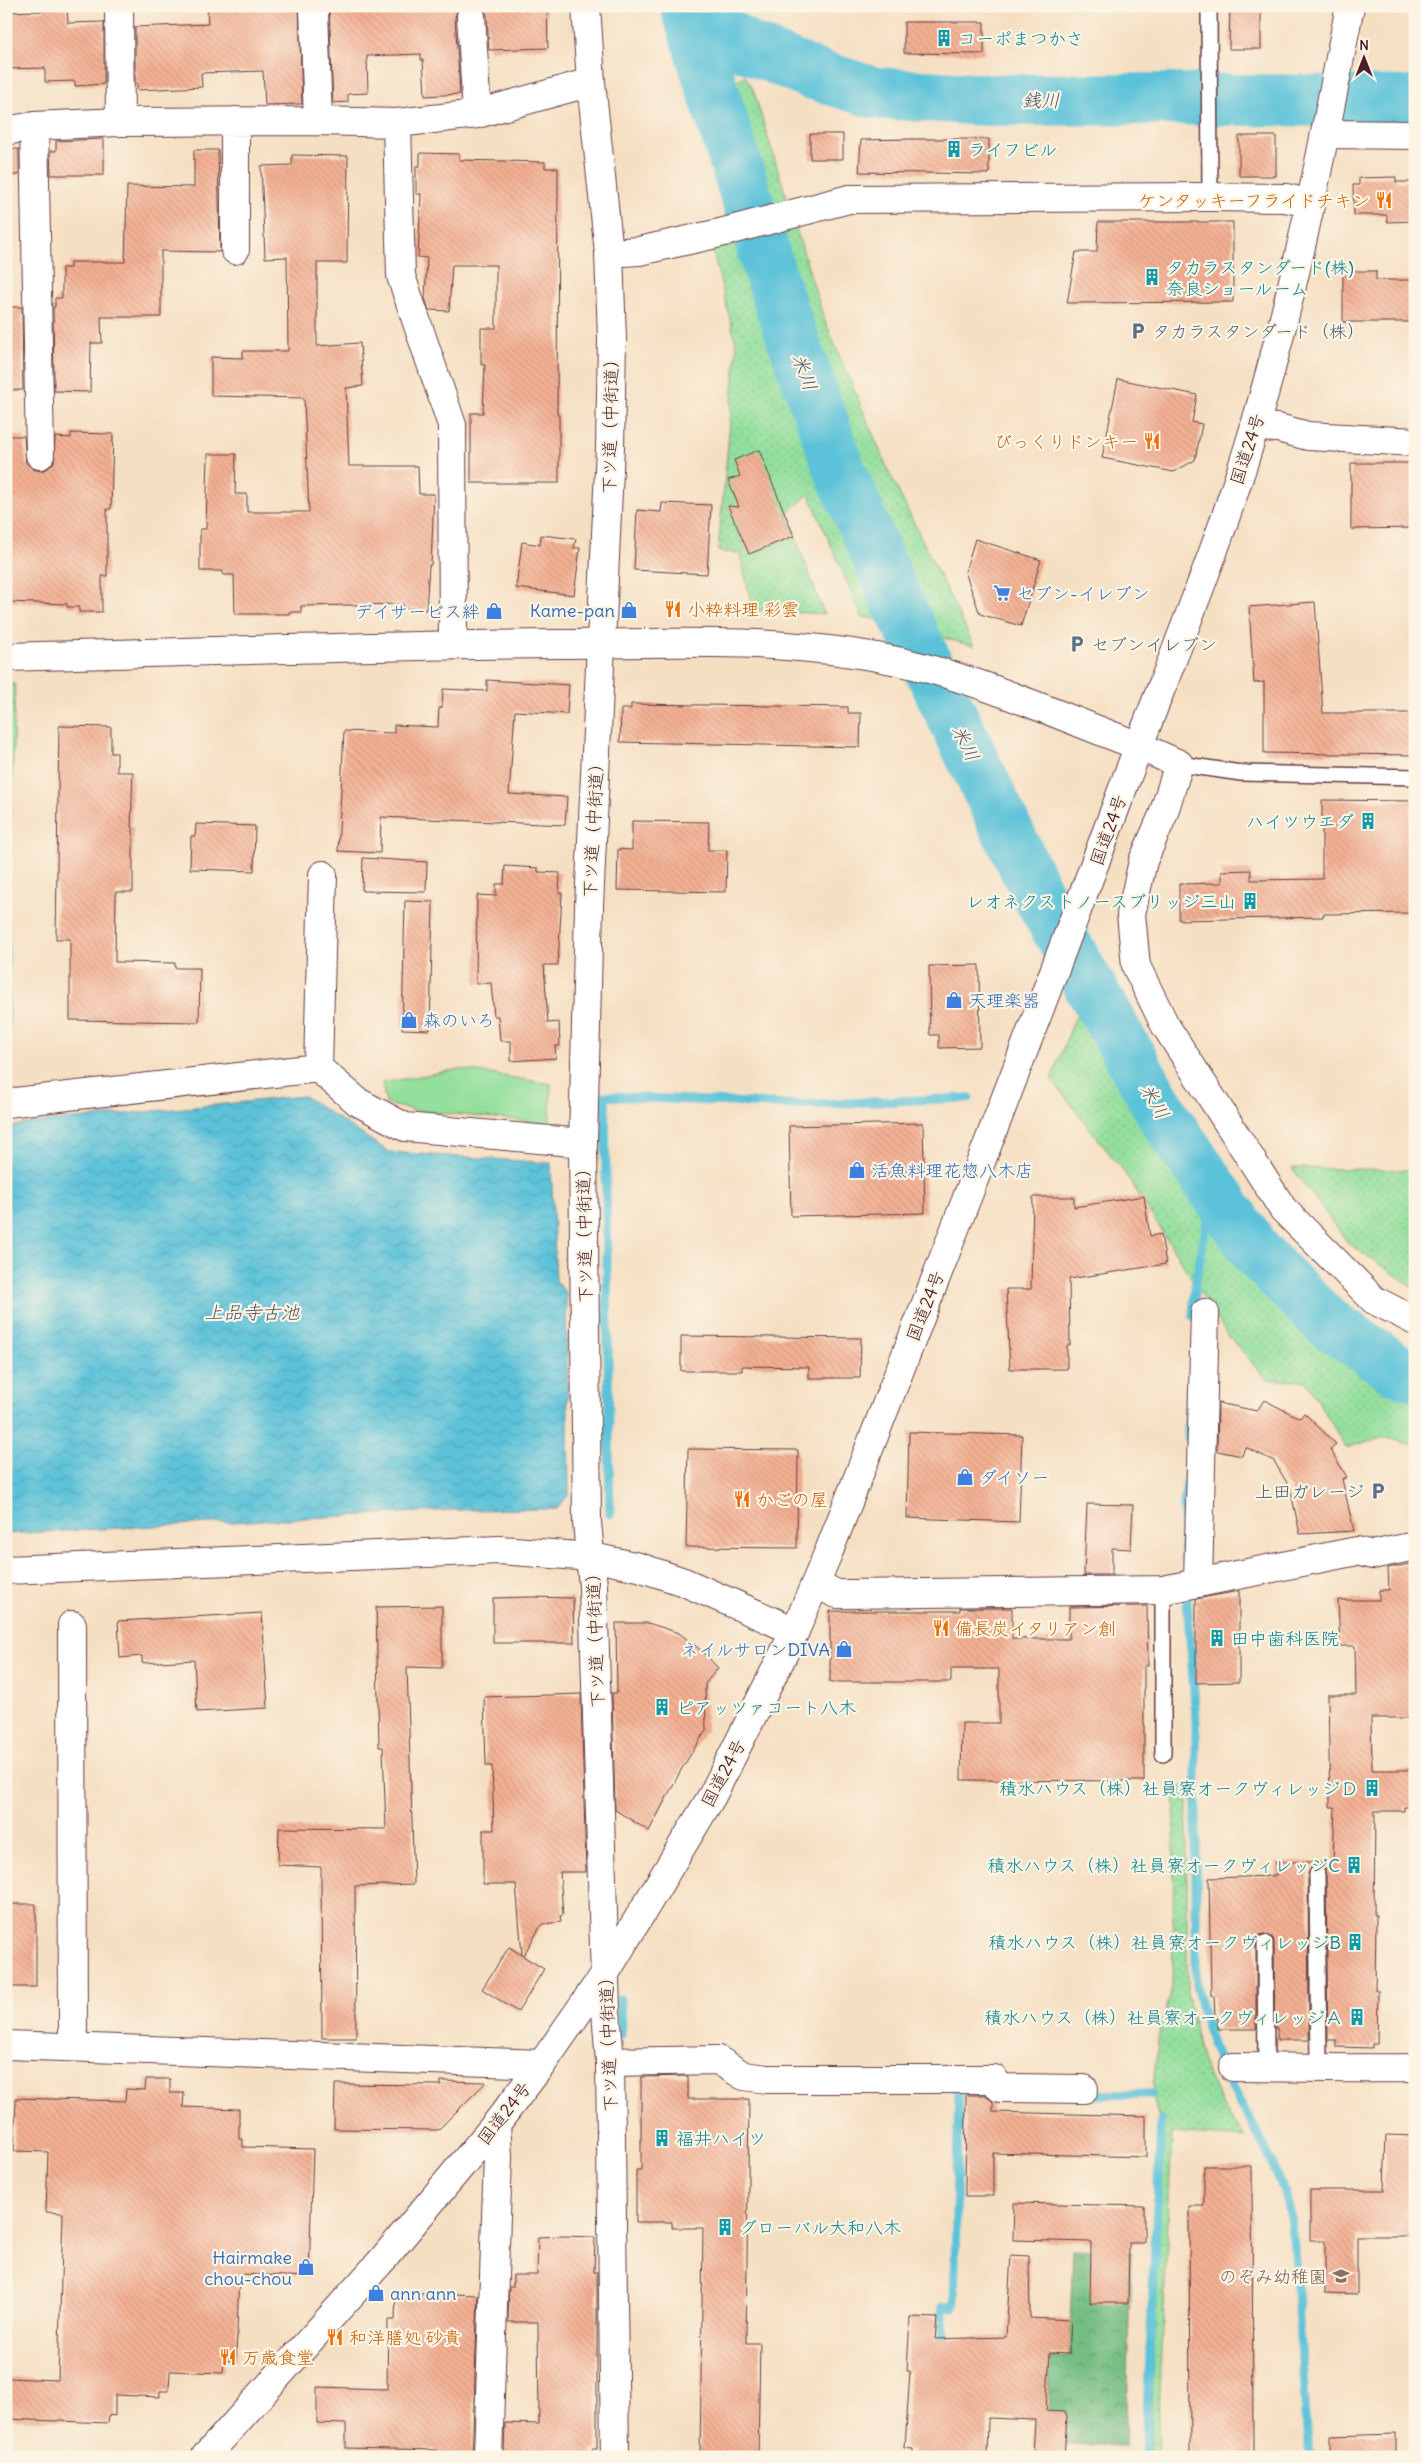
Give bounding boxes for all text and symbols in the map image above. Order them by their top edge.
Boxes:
place label: コーポまつかさ [958,27,1084,50]
building icon: コーポまつかさ [934,28,954,48]
north arrow [1338,32,1388,82]
text: N [1359,36,1369,54]
water label: 銭川 [1022,88,1060,112]
place label: ライフビル [968,138,1057,161]
building icon: ライフビル [944,139,964,159]
place label: ケンタッキーフライドチキン [1138,189,1370,212]
restaurant icon: ケンタッキーフライドチキン [1374,190,1394,210]
place label: タカラスタンダード(株) 奈良ショールーム [1166,256,1354,300]
building icon: タカラスタンダード(株) 奈良ショールーム [1142,267,1162,287]
place label: タカラスタンダード（株） [1152,320,1365,343]
parking icon: タカラスタンダード（株） [1128,321,1148,341]
street label: 下ツ道（中街道） [597,350,623,494]
water label: 米川 [787,350,823,394]
street label: 国道24号 [1225,410,1269,488]
place label: びっくりドンキー [994,430,1138,453]
restaurant icon: びっくりドンキー [1142,431,1162,451]
place label: セブン-イレブン [1016,582,1150,605]
supermarket icon: セブン-イレブン [992,583,1012,603]
place label: 小粋料理 彩雲 [687,598,799,621]
place label: Kame-pan [530,599,615,622]
restaurant icon: 小粋料理 彩雲 [663,599,683,619]
place label: デイサービス絆 [355,600,480,623]
shop icon: Kame-pan [619,600,639,620]
shop icon: デイサービス絆 [484,601,504,621]
place label: セブンイレブン [1091,633,1217,656]
parking icon: セブンイレブン [1067,634,1087,654]
water label: 米川 [947,721,985,765]
street label: 下ツ道（中街道） [578,753,608,899]
street label: 国道24号 [1085,791,1131,869]
place label: ハイツウエダ [1246,810,1354,833]
building icon: ハイツウエダ [1358,811,1378,831]
place label: レオネクストノースブリッジ三山 [966,890,1236,913]
building icon: レオネクストノースブリッジ三山 [1240,891,1260,911]
place label: 天理楽器 [968,989,1040,1012]
shop icon: 天理楽器 [944,990,964,1010]
place label: 森のいろ [423,1009,495,1032]
shop icon: 森のいろ [399,1010,419,1030]
water label: 米川 [1135,1079,1175,1123]
street label: 下ツ道（中街道） [571,1159,597,1303]
place label: 活魚料理花惣八木店 [871,1159,1033,1182]
shop icon: 活魚料理花惣八木店 [847,1160,867,1180]
street label: 国道24号 [901,1267,949,1345]
water label: 上品寺古池 [204,1300,300,1324]
place label: ダイソー [979,1466,1049,1489]
shop icon: ダイソー [955,1467,975,1487]
place label: 上田ガレージ [1255,1480,1364,1503]
parking icon: 上田ガレージ [1368,1481,1388,1501]
place label: かごの屋 [756,1488,828,1511]
restaurant icon: かごの屋 [732,1489,752,1509]
street label: 下ツ道（中街道） [581,1564,609,1708]
place label: 備長炭イタリアン創 [955,1617,1116,1640]
restaurant icon: 備長炭イタリアン創 [931,1618,951,1638]
place label: 田中歯科医院 [1231,1627,1339,1650]
building icon: 田中歯科医院 [1207,1628,1227,1648]
place label: ネイルサロンDIVA [681,1638,830,1661]
shop icon: ネイルサロンDIVA [834,1639,854,1659]
place label: ピアッツァコート八木 [676,1696,856,1719]
building icon: ピアッツァコート八木 [652,1697,672,1717]
street label: 国道24号 [695,1735,751,1811]
place label: 積水ハウス（株）社員寮オークヴィレッジＤ [999,1777,1358,1800]
building icon: 積水ハウス（株）社員寮オークヴィレッジＤ [1362,1778,1382,1798]
place label: 積水ハウス（株）社員寮オークヴィレッジC [987,1854,1340,1877]
building icon: 積水ハウス（株）社員寮オークヴィレッジC [1344,1855,1364,1875]
place label: 積水ハウス（株）社員寮オークヴィレッジB [988,1931,1341,1954]
building icon: 積水ハウス（株）社員寮オークヴィレッジB [1345,1932,1365,1952]
street label: 下ツ道（中街道） [594,1968,622,2112]
place label: 積水ハウス（株）社員寮オークヴィレッジＡ [984,2006,1343,2029]
building icon: 積水ハウス（株）社員寮オークヴィレッジＡ [1347,2007,1367,2027]
street label: 国道24号 [472,2077,536,2149]
place label: 福井ハイツ [676,2127,766,2150]
building icon: 福井ハイツ [652,2128,672,2148]
place label: グローバル大和八木 [739,2216,901,2239]
building icon: グローバル大和八木 [715,2217,735,2237]
place label: Hairmake chou-chou [204,2246,292,2290]
shop icon: Hairmake chou-chou [296,2257,316,2277]
place label: のぞみ幼稚園 [1219,2265,1327,2288]
school or university icon: のぞみ幼稚園 [1331,2266,1351,2286]
place label: ann ann [390,2282,457,2305]
shop icon: ann ann [366,2283,386,2303]
place label: 和洋膳処 砂貴 [349,2326,461,2349]
restaurant icon: 和洋膳処 砂貴 [325,2327,345,2347]
place label: 万歳食堂 [242,2346,314,2369]
restaurant icon: 万歳食堂 [218,2347,238,2367]

